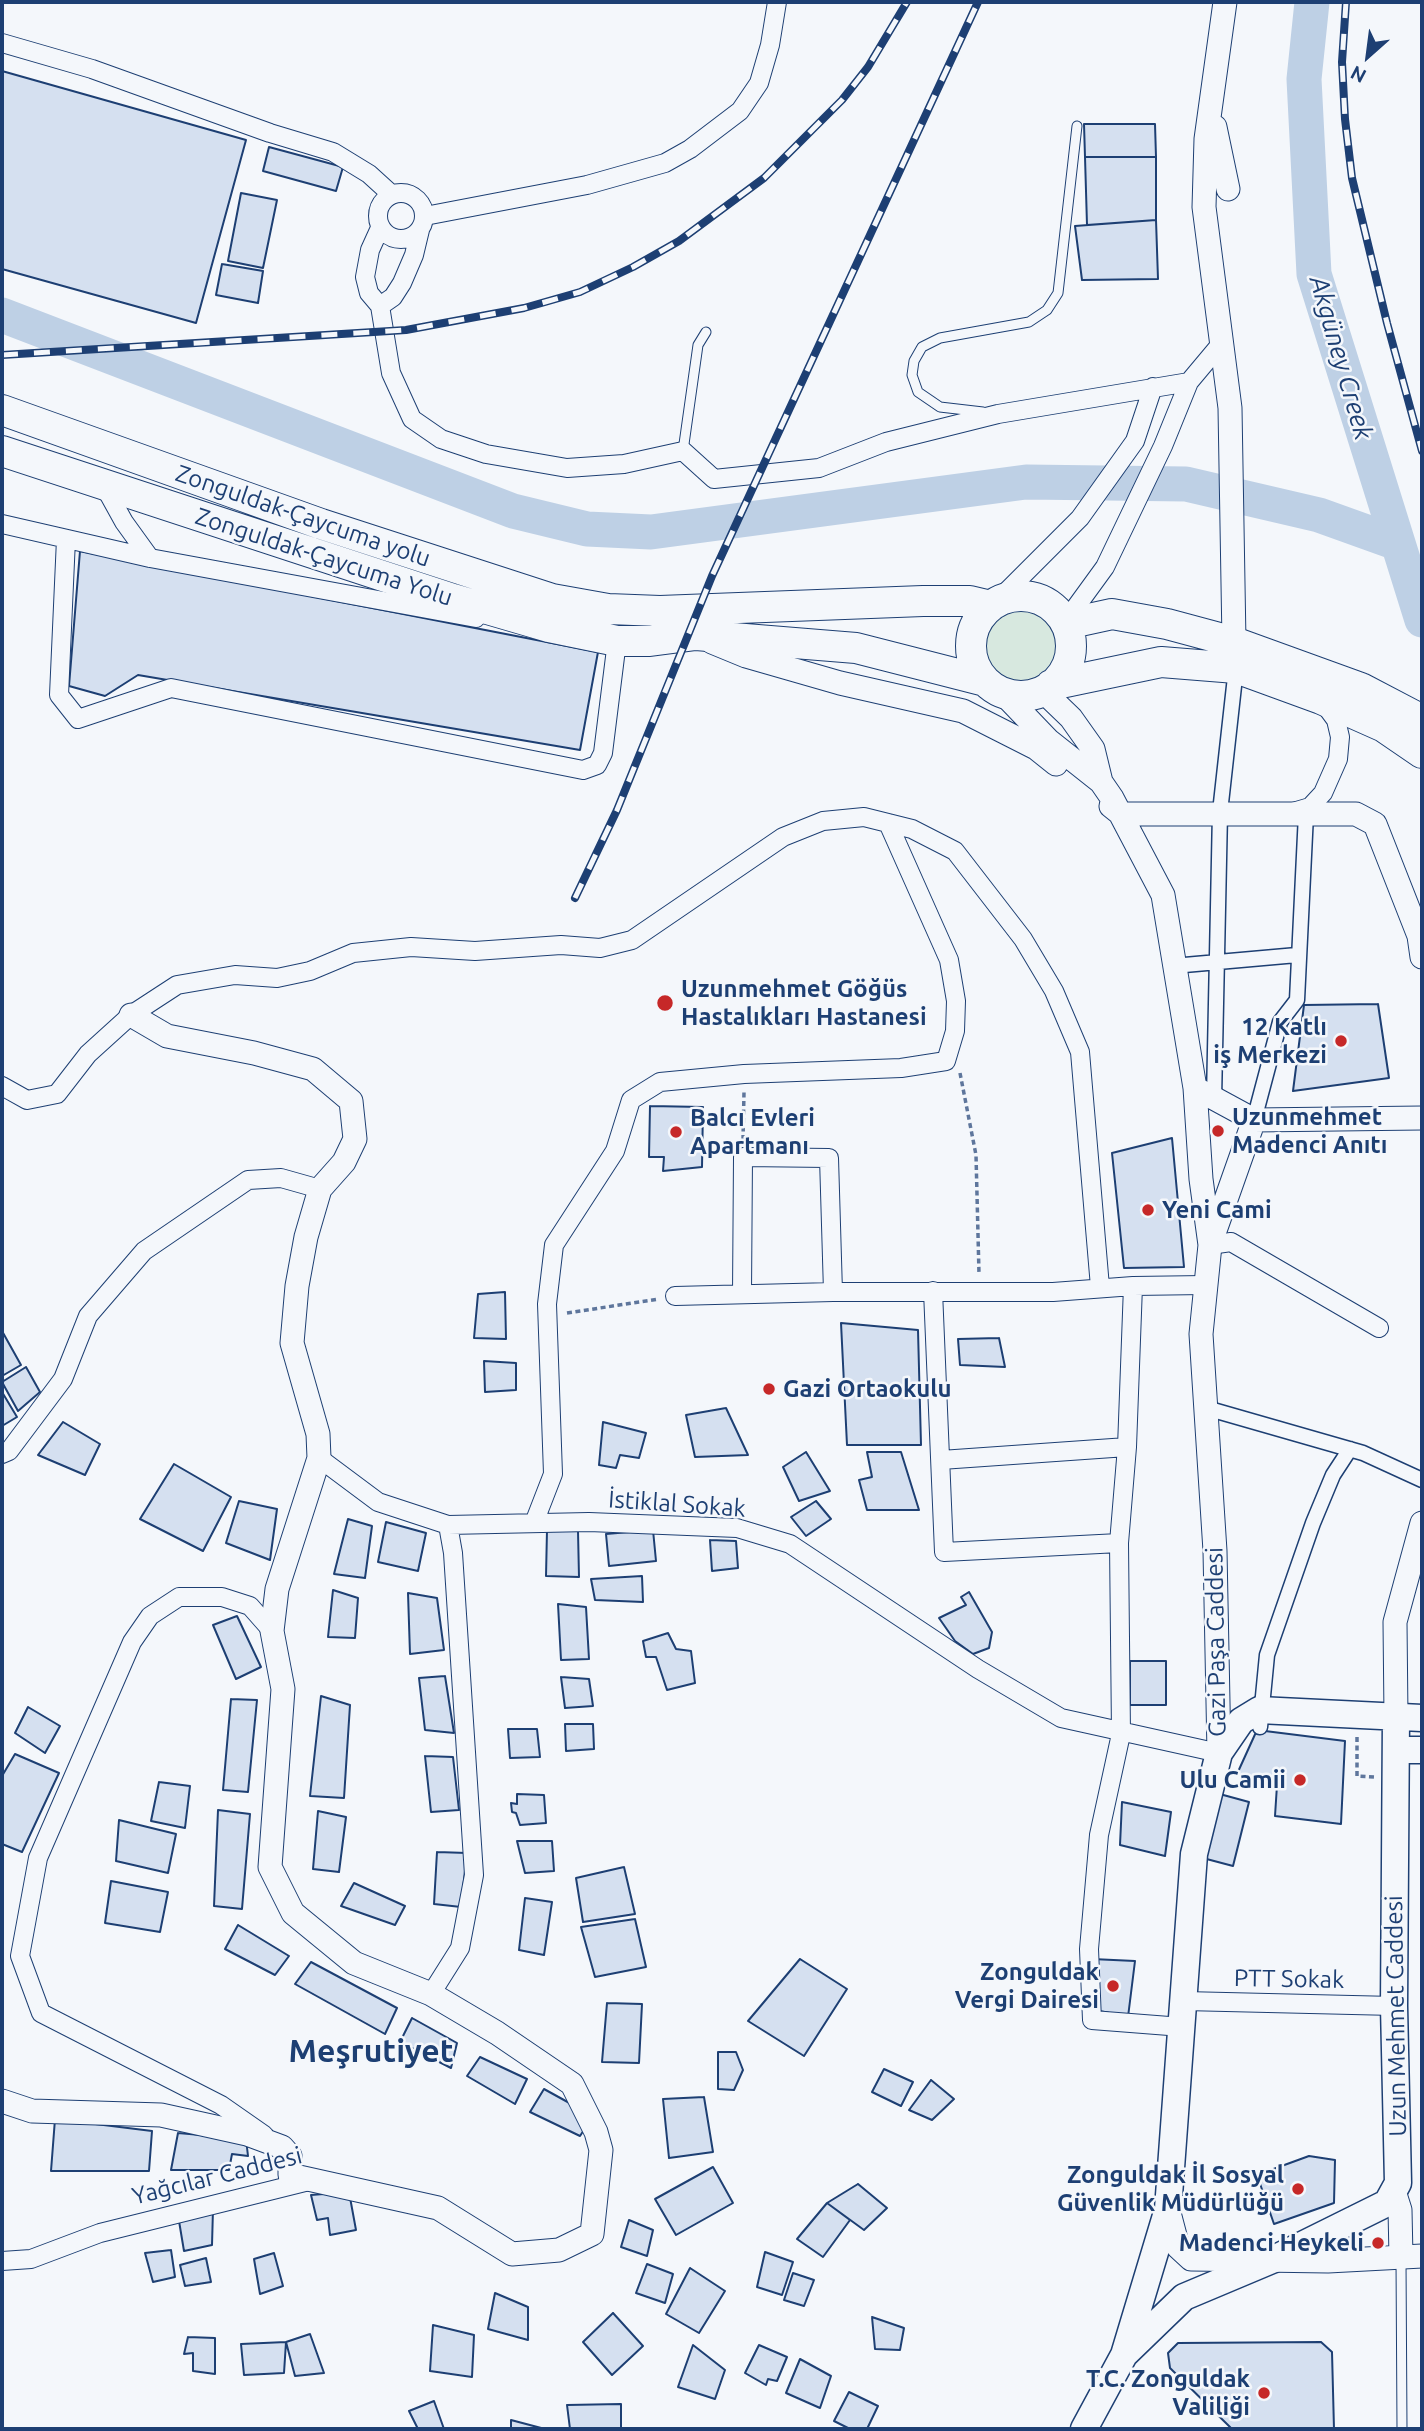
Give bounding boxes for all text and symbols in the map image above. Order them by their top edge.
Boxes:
north arrow [1333,21,1403,91]
text: N [1347,61,1370,88]
water label: Akgüney Creek [1303,272,1379,444]
street label: Zonguldak-Çaycuma yolu [172,459,434,573]
street label: Zonguldak-Çaycuma Yolu [192,502,456,612]
place label: Uzunmehmet Göğüs Hastalıkları Hastanesi [681,975,927,1031]
marker: Uzunmehmet Göğüs Hastalıkları Hastanesi [655,993,675,1013]
place label: 12 Katlı iş Merkezi [1213,1013,1327,1069]
marker: 12 Katlı iş Merkezi [1333,1033,1349,1049]
place label: Uzunmehmet Madenci Anıtı [1232,1103,1387,1159]
place label: Balcı Evleri Apartmanı [690,1104,815,1160]
marker: Uzunmehmet Madenci Anıtı [1210,1123,1226,1139]
marker: Balcı Evleri Apartmanı [668,1124,684,1140]
place label: Yeni Cami [1162,1196,1272,1224]
marker: Yeni Cami [1140,1202,1156,1218]
place label: Gazi Ortaokulu [783,1375,952,1403]
marker: Gazi Ortaokulu [761,1381,777,1397]
street label: İstiklal Sokak [607,1485,747,1523]
street label: Gazi Paşa Caddesi [1200,1547,1232,1737]
place label: Ulu Camii [1180,1766,1286,1794]
marker: Ulu Camii [1292,1772,1308,1788]
street label: Uzun Mehmet Caddesi [1379,1895,1413,2137]
place label: Zonguldak Vergi Dairesi [955,1958,1099,2014]
street label: PTT Sokak [1234,1964,1344,1994]
marker: Zonguldak Vergi Dairesi [1105,1978,1121,1994]
district label: Meşrutiyet [288,2032,454,2070]
street label: Yağcılar Caddesi [129,2141,305,2211]
place label: Zonguldak İl Sosyal Güvenlik Müdürlüğü [1057,2161,1284,2217]
marker: Zonguldak İl Sosyal Güvenlik Müdürlüğü [1290,2181,1306,2197]
place label: Madenci Heykeli [1179,2229,1364,2257]
marker: Madenci Heykeli [1370,2235,1386,2251]
place label: T.C. Zonguldak Valiliği [1086,2365,1250,2421]
marker: T.C. Zonguldak Valiliği [1256,2385,1272,2401]

